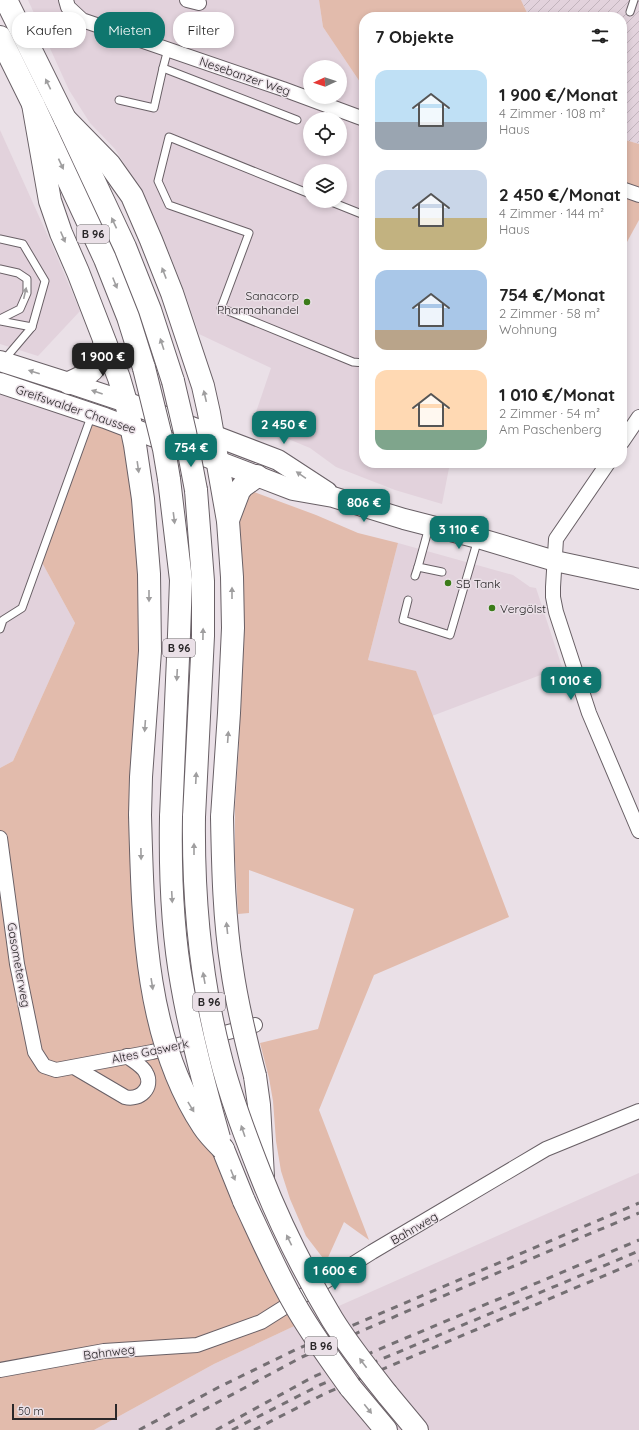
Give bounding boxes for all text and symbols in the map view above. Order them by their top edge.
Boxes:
chip: Kaufen [12,12,86,48]
chip: Mieten [94,12,165,48]
chip: Filter [173,12,234,48]
icon: filters [589,25,611,47]
text: 7 Objekte [375,26,454,47]
street label: Nesebanzer Weg [197,53,293,99]
north arrow [303,60,347,104]
map controls [303,60,347,208]
one-way arrow [45,78,51,90]
text: 1 900 €/Monat [499,84,618,105]
icon: home [407,86,455,134]
text: 4 Zimmer · 108 m² [499,105,605,121]
button: locate [303,112,347,156]
text: Haus [499,121,530,137]
one-way arrow [58,159,64,170]
button: layers [303,164,347,208]
text: 2 450 €/Monat [499,184,621,205]
icon: home [407,186,455,234]
text: 4 Zimmer · 144 m² [499,205,604,221]
one-way arrow [111,218,117,229]
text: Haus [499,221,530,237]
road number: B 96 [77,225,109,243]
one-way arrow [60,232,66,243]
one-way arrow [161,266,167,278]
one-way arrow [112,277,118,289]
text: 754 €/Monat [499,284,606,305]
icon: home [407,286,455,334]
one-way arrow [23,287,29,300]
place label: Sanacorp Pharmahandel [217,288,299,317]
marker: Sanacorp Pharmahandel [302,297,312,307]
text: 2 Zimmer · 58 m² [499,305,600,321]
text: Wohnung [499,321,557,337]
one-way arrow [159,338,165,350]
pin: 1 900 € [66,343,140,377]
text: 1 900 € [81,348,125,364]
one-way arrow [28,369,40,375]
street label: Greifswalder Chaussee [14,381,138,437]
text: 1 010 €/Monat [499,384,615,405]
icon: home [407,386,455,434]
one-way arrow [91,389,103,395]
one-way arrow [201,390,207,403]
text: 2 Zimmer · 54 m² [499,405,600,421]
pin: 2 450 € [247,411,321,445]
text: 2 450 € [261,416,307,432]
text: Am Paschenberg [499,421,602,437]
pin: 754 € [163,434,219,468]
text: 754 € [174,439,208,455]
one-way arrow [135,461,141,473]
one-way arrow [296,471,306,479]
pin: 806 € [336,489,392,523]
text: 806 € [347,494,381,510]
one-way arrow [171,512,177,524]
pin: 3 110 € [422,516,496,550]
text: 3 110 € [439,521,479,537]
place label: SB Tank [456,576,501,591]
marker: SB Tank [443,578,453,588]
one-way arrow [229,586,235,599]
one-way arrow [146,590,153,602]
place label: Vergölst [500,601,546,616]
marker: Vergölst [487,603,497,613]
one-way arrow [200,627,206,640]
road number: B 96 [163,639,195,657]
pin: 1 010 € [534,667,608,701]
one-way arrow [174,669,181,681]
text: 1 010 € [550,672,592,688]
one-way arrow [141,720,148,732]
one-way arrow [224,731,231,743]
one-way arrow [193,771,199,784]
one-way arrow [191,842,197,855]
one-way arrow [138,848,144,861]
one-way arrow [169,891,176,903]
street label: Gasometerweg [4,922,34,1008]
one-way arrow [223,922,230,934]
one-way arrow [201,972,207,984]
one-way arrow [150,978,156,990]
road number: B 96 [193,993,225,1011]
street label: Altes Gaswerk [110,1036,190,1066]
one-way arrow [188,1101,195,1113]
one-way arrow [240,1124,246,1136]
one-way arrow [230,1169,236,1180]
street label: Bahnweg [388,1208,440,1248]
one-way arrow [286,1234,292,1246]
pin: 1 600 € [298,1257,372,1291]
text: 1 600 € [313,1262,357,1278]
road number: B 96 [305,1337,337,1355]
street label: Bahnweg [82,1341,136,1363]
one-way arrow [359,1358,368,1369]
scale bar [12,1402,117,1421]
one-way arrow [363,1403,372,1414]
text: 50 m [18,1404,44,1418]

